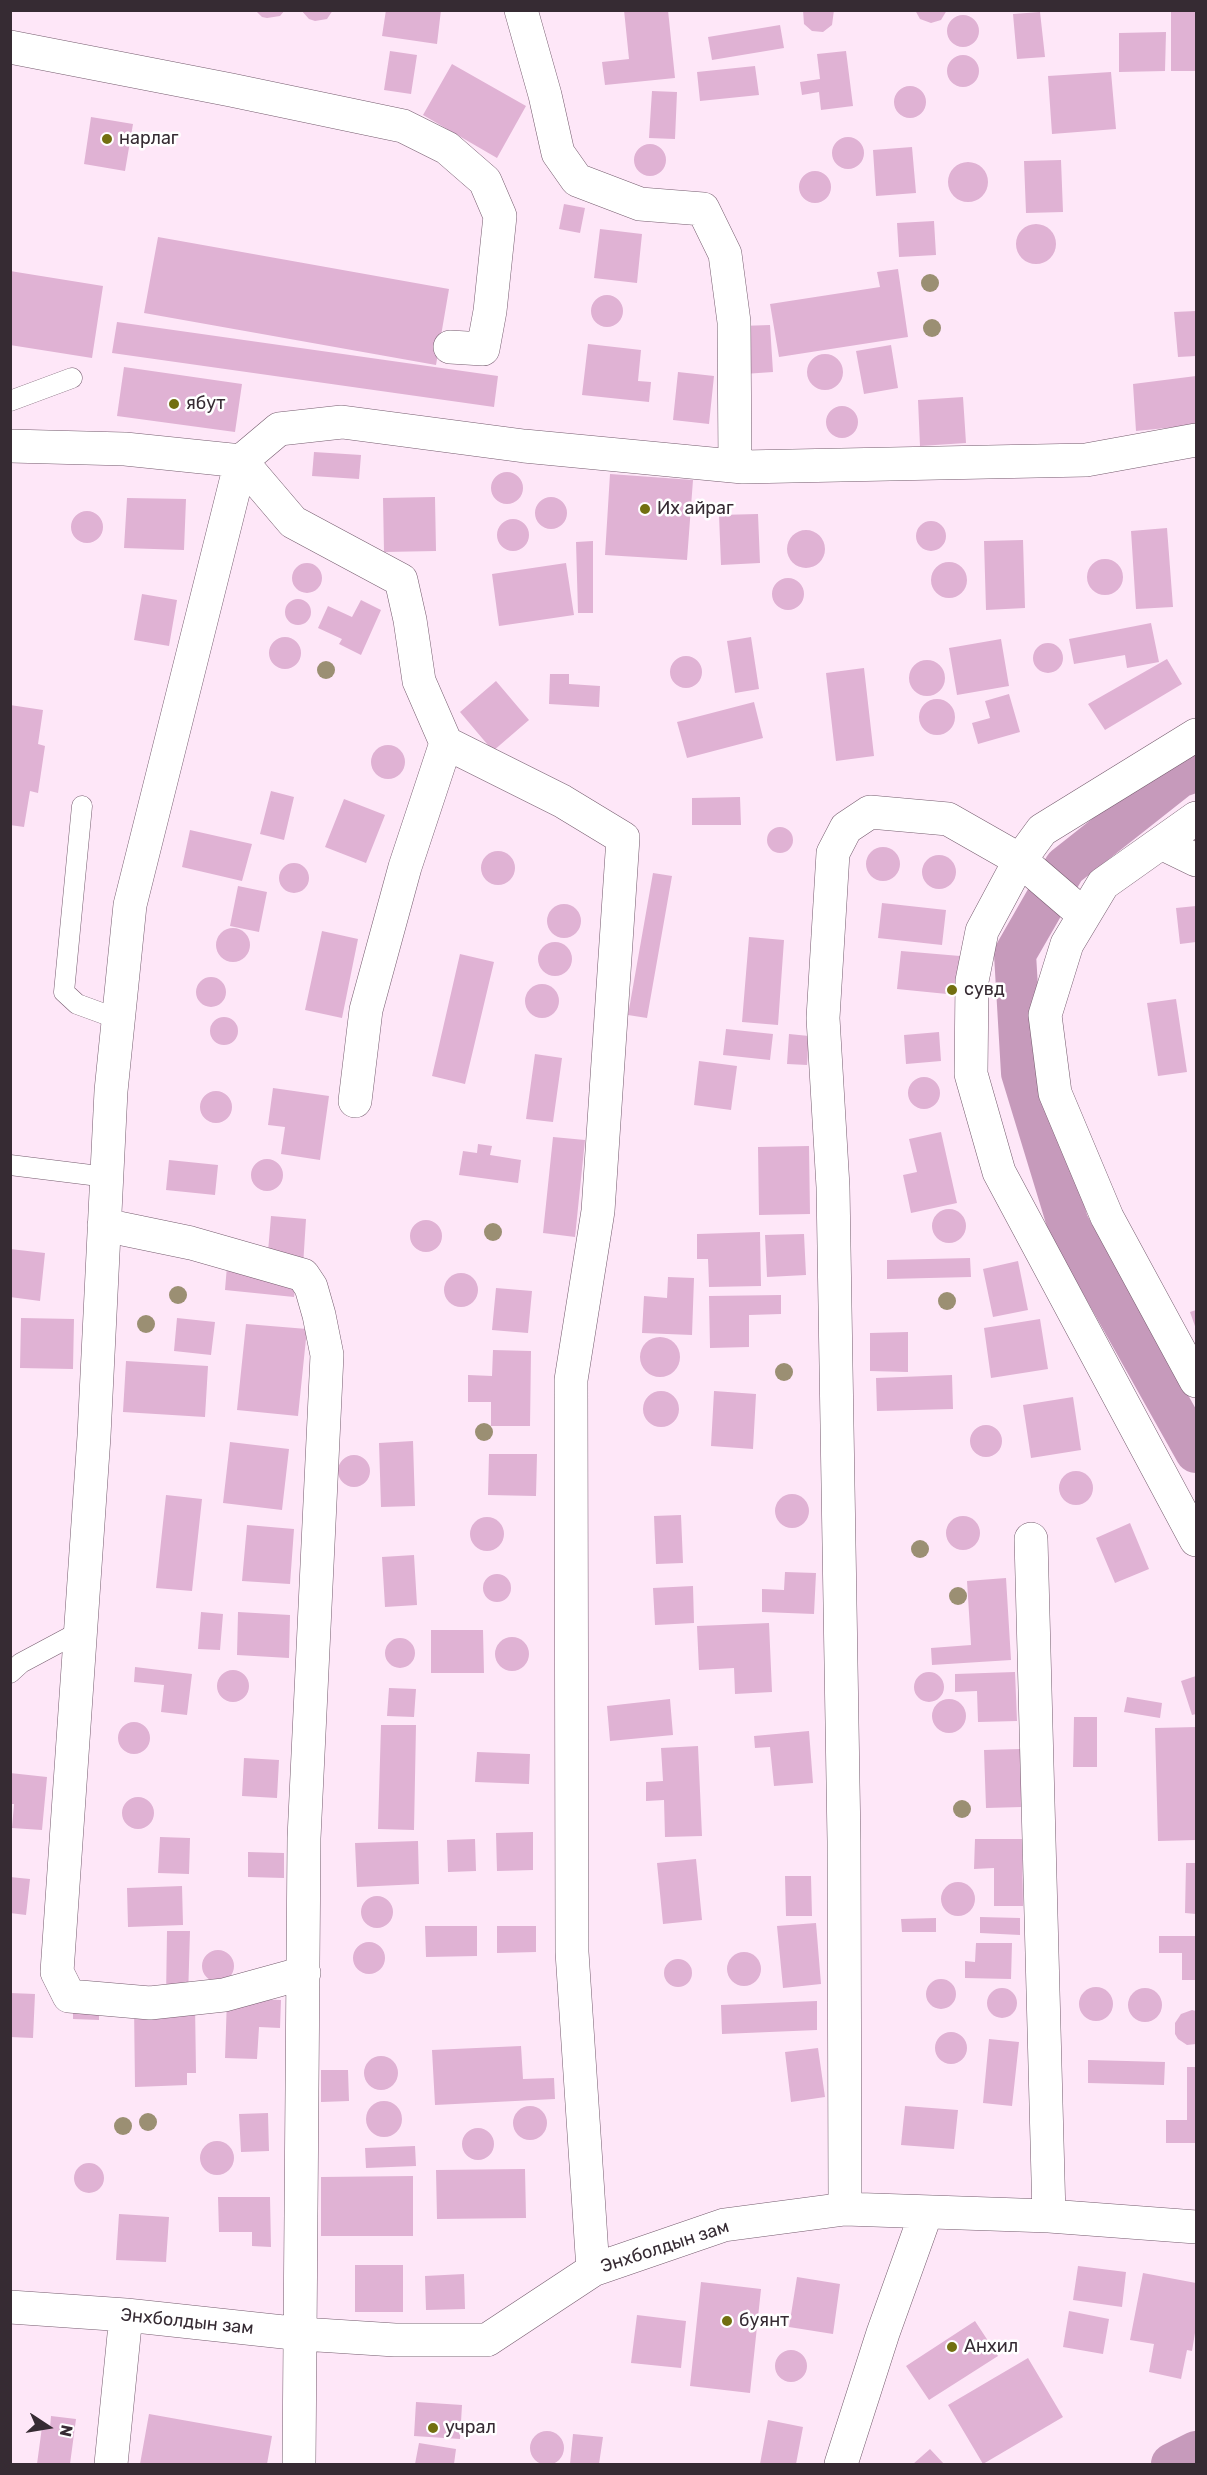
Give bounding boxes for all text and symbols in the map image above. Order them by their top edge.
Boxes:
place label: нарлаг [119,128,179,150]
marker: нарлаг [100,132,114,146]
place label: ябут [186,393,225,415]
marker: ябут [167,397,181,411]
place label: Их айраг [657,498,734,520]
marker: Их айраг [638,502,652,516]
place label: сувд [964,979,1005,1001]
marker: сувд [945,983,959,997]
street label: Энхболдын зам [598,2216,732,2278]
street label: Энхболдын зам [119,2304,255,2340]
place label: буянт [739,2310,789,2332]
marker: буянт [720,2314,734,2328]
place label: Анхил [964,2336,1018,2358]
marker: Анхил [945,2340,959,2354]
north arrow [18,2397,78,2457]
place label: учрал [445,2417,496,2439]
marker: учрал [426,2421,440,2435]
text: N [56,2423,77,2438]

